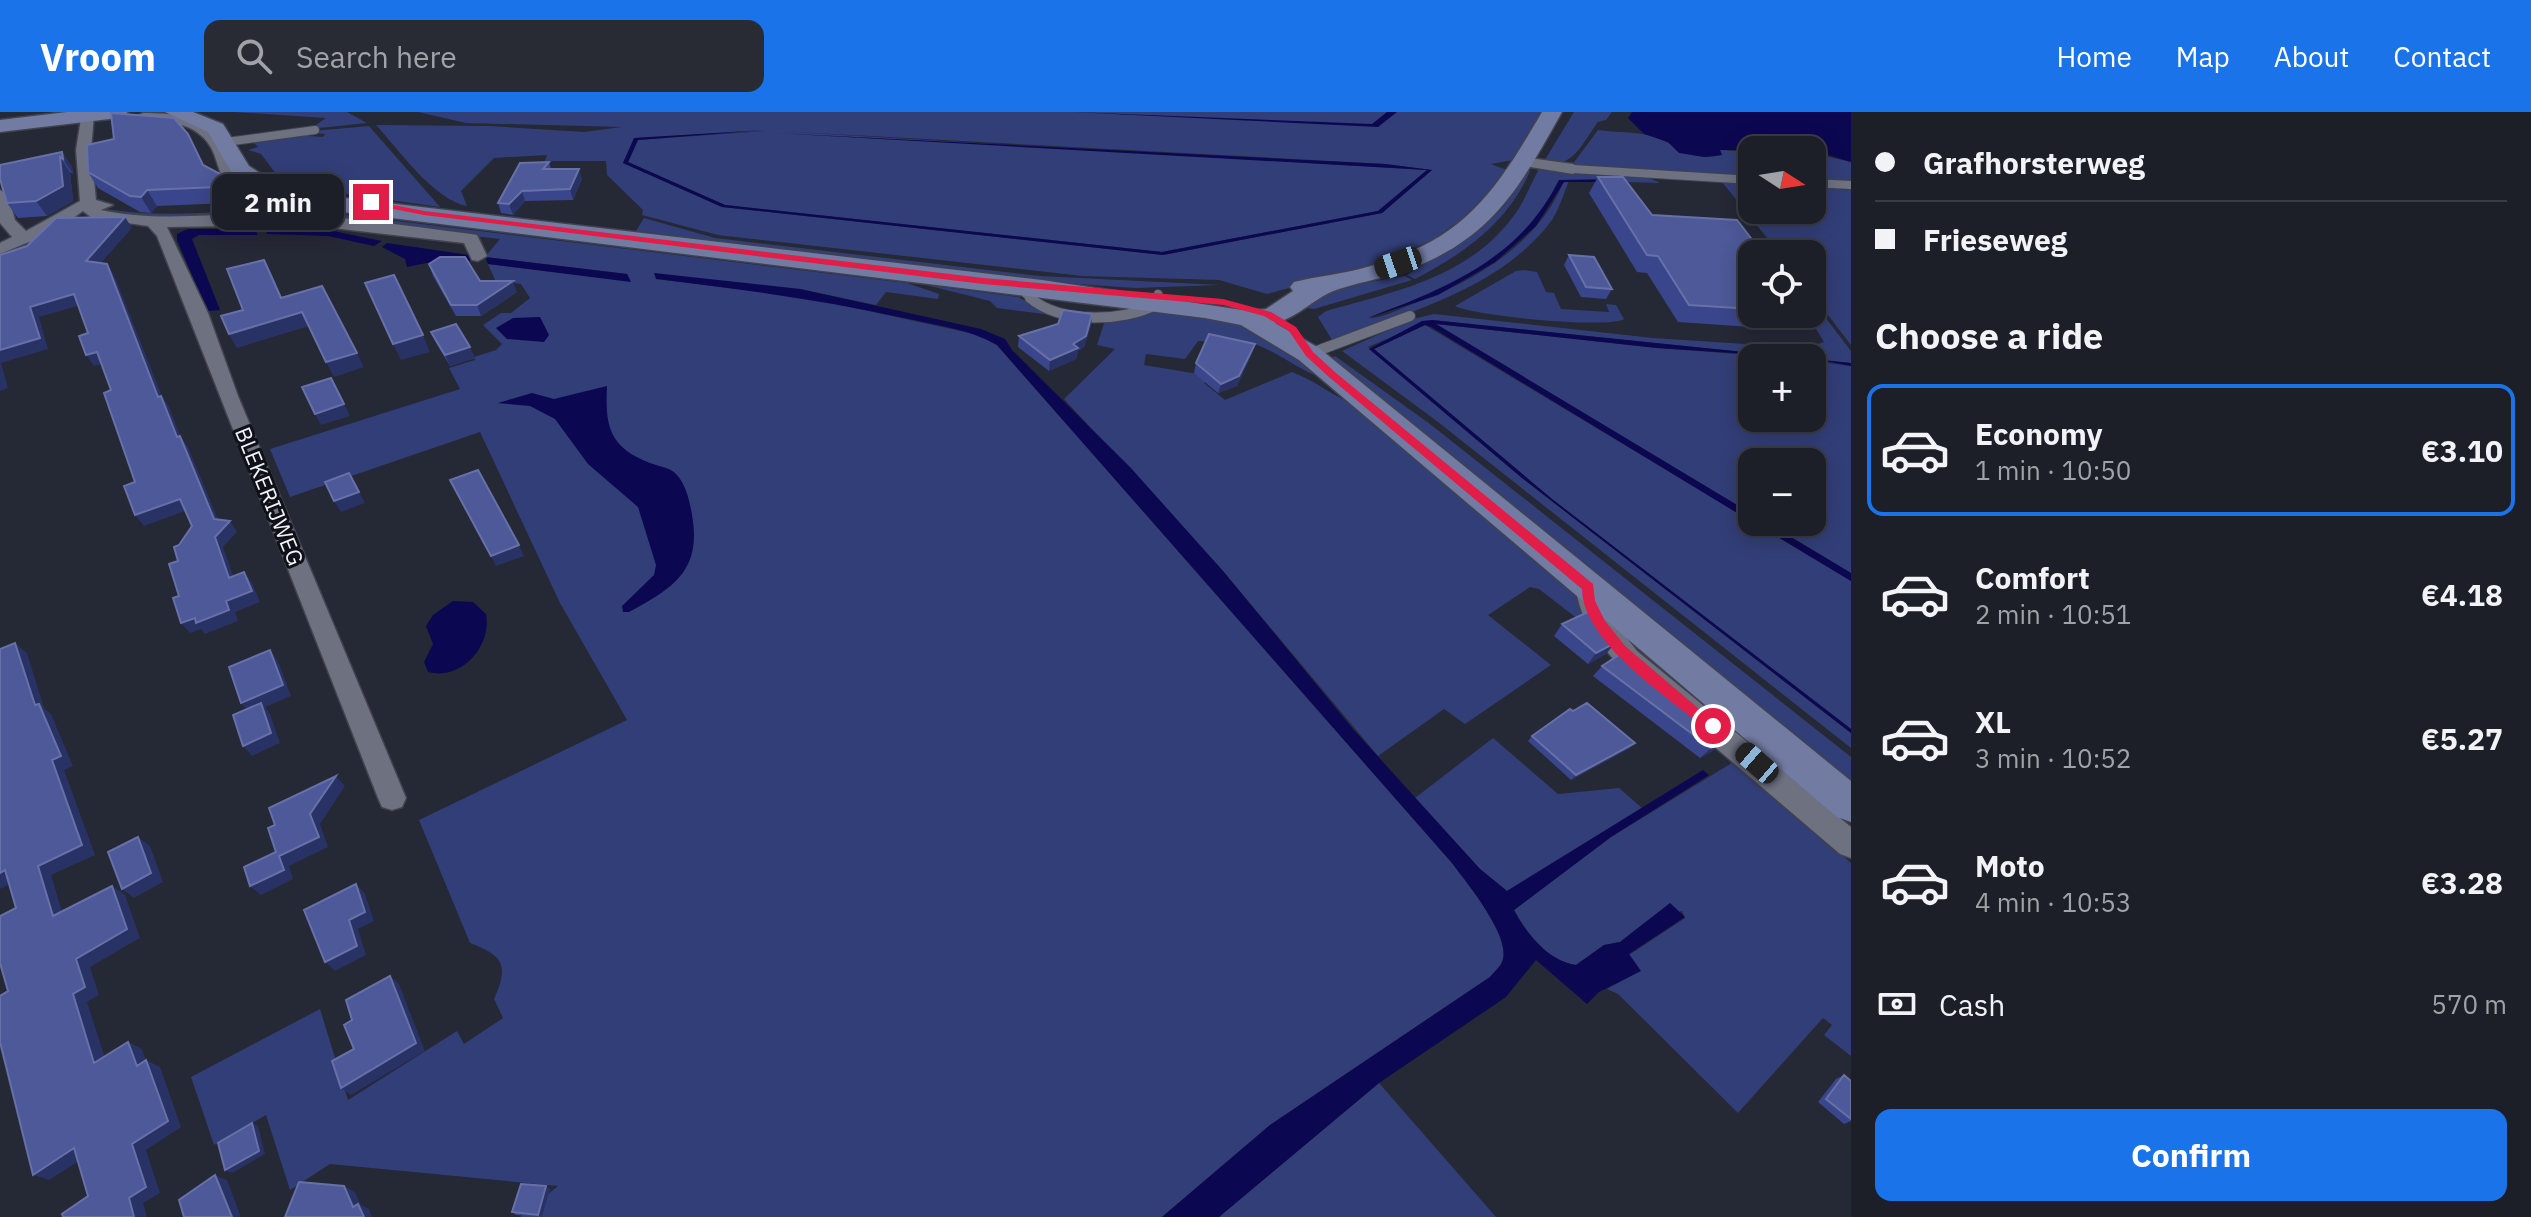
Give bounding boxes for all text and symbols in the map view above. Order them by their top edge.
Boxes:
search box [204,20,764,92]
text: Vroom [40,32,156,81]
icon: search [232,34,276,78]
text: Search here [296,37,457,76]
text: Home [2056,38,2132,75]
text: Map [2176,38,2230,75]
text: About [2274,38,2349,75]
text: Contact [2393,38,2491,75]
north arrow [1738,136,1826,224]
map controls [1738,136,1826,536]
text: Grafhorsterweg [1923,143,2145,182]
callout: 2 min [211,174,343,230]
route end [353,184,389,220]
text: 2 min [244,185,312,219]
text: Frieseweg [1923,220,2067,259]
button: locate [1738,240,1826,328]
car [1371,244,1425,282]
text: Choose a ride [1875,312,2103,359]
button: + [1738,344,1826,432]
icon: car [1879,414,1951,486]
text: Economy [1975,414,2103,453]
street label: BLEKERIJWEG [229,423,311,569]
text: €3.10 [2421,431,2503,470]
button: − [1738,448,1826,536]
text: 1 min · 10:50 [1975,453,2131,487]
icon: car [1879,558,1951,630]
text: Comfort [1975,558,2090,597]
text: €4.18 [2421,575,2503,614]
text: 2 min · 10:51 [1975,597,2131,631]
icon: car [1879,702,1951,774]
text: XL [1975,702,2011,741]
route start [1695,708,1731,744]
text: €5.27 [2421,719,2503,758]
car [1731,738,1783,788]
text: 3 min · 10:52 [1975,741,2131,775]
icon: car [1879,846,1951,918]
text: Moto [1975,846,2045,885]
text: €3.28 [2421,863,2503,902]
text: 4 min · 10:53 [1975,885,2131,919]
icon: cash [1875,982,1919,1026]
text: Cash [1939,985,2005,1024]
text: 570 m [2431,987,2507,1021]
button: Confirm [1875,1109,2507,1201]

